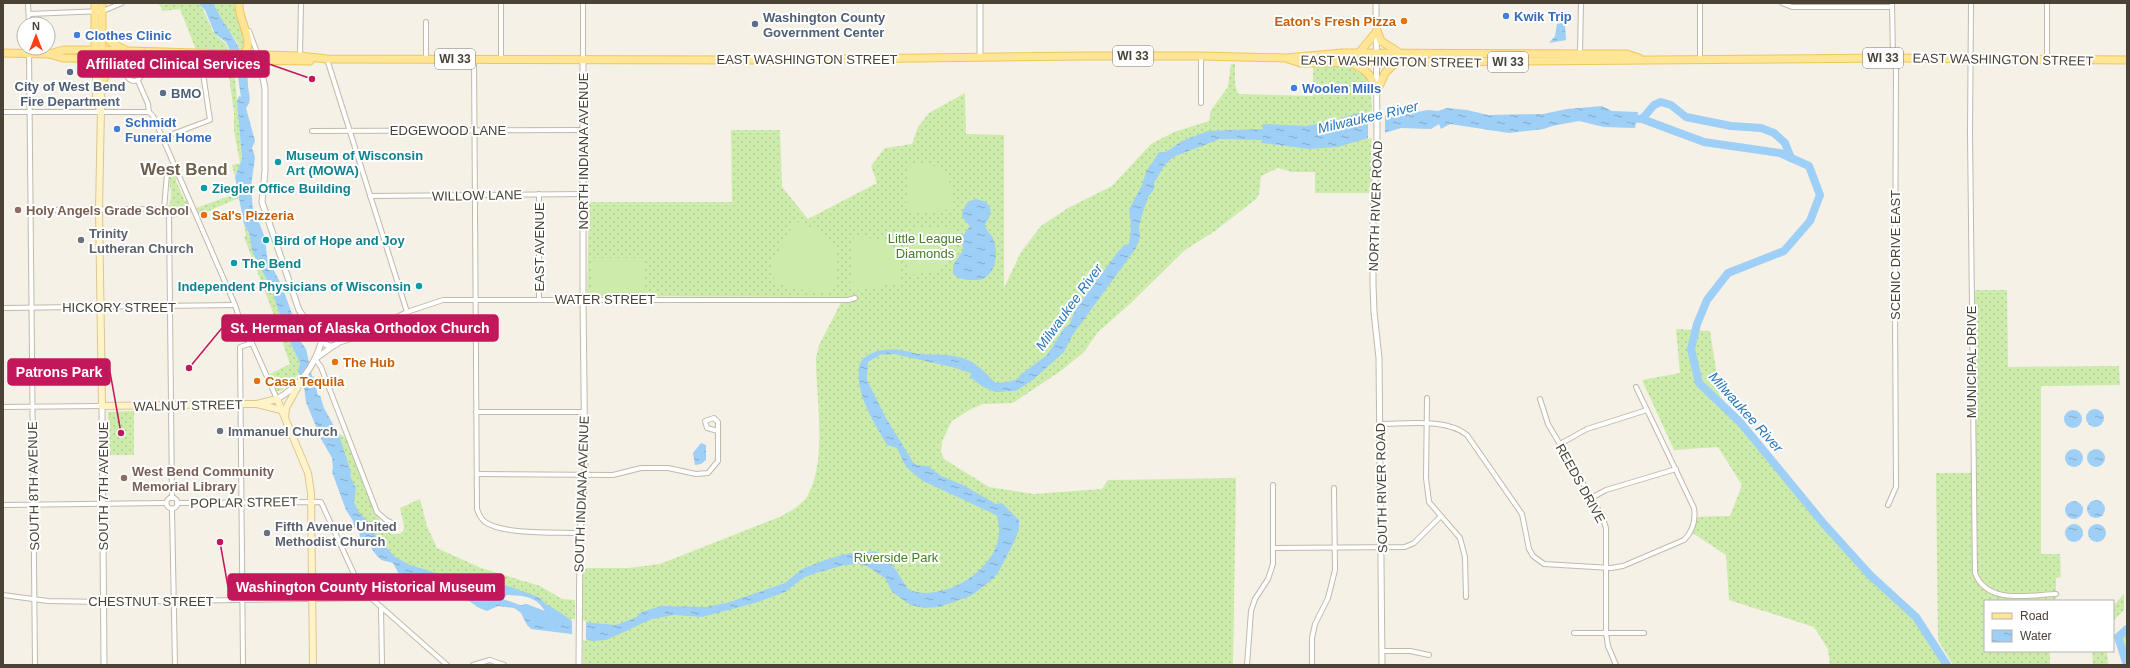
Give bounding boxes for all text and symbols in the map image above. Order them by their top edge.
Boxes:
place label: Kwik Trip [1514,9,1572,24]
place label: Washington County Government Center [763,10,886,40]
marker: Kwik Trip [1501,11,1511,21]
place label: Eaton's Fresh Pizza [1274,14,1397,29]
north arrow [16,16,56,56]
marker: Eaton's Fresh Pizza [1399,16,1409,26]
marker: Washington County Government Center [750,19,760,29]
text: N [32,20,40,32]
place label: Clothes Clinic [85,28,172,43]
marker: Clothes Clinic [72,30,82,40]
road number: WI 33 [1113,46,1153,66]
road number: WI 33 [1863,48,1903,68]
road number: WI 33 [435,49,475,69]
street label: EAST WASHINGTON STREET [1912,50,2094,69]
callout: Affiliated Clinical Services [78,51,269,77]
street label: EAST WASHINGTON STREET [716,52,898,67]
street label: EAST WASHINGTON STREET [1300,52,1482,71]
road number: WI 33 [1488,52,1528,72]
text: Affiliated Clinical Services [85,56,261,72]
marker: City of West Bend Fire Department [65,67,75,77]
street label: NORTH INDIANA AVENUE [576,72,591,230]
place label: City of West Bend Fire Department [15,79,126,109]
place label: Woolen Mills [1302,81,1381,96]
marker: Woolen Mills [1289,83,1299,93]
place label: BMO [171,86,201,101]
marker: BMO [158,88,168,98]
water label: Milwaukee River [1316,97,1421,136]
place label: Schmidt Funeral Home [125,115,212,145]
street label: EDGEWOOD LANE [390,123,506,138]
marker: Schmidt Funeral Home [112,124,122,134]
street label: NORTH RIVER ROAD [1366,141,1385,271]
place label: Museum of Wisconsin Art (MOWA) [286,148,423,178]
marker: Museum of Wisconsin Art (MOWA) [273,157,283,167]
district label: West Bend [140,160,228,179]
place label: Ziegler Office Building [212,181,351,196]
marker: Ziegler Office Building [199,183,209,193]
street label: WILLOW LANE [432,187,523,204]
street label: SCENIC DRIVE EAST [1888,190,1903,320]
street label: EAST AVENUE [532,202,547,292]
place label: Holy Angels Grade School [26,203,189,218]
marker: Holy Angels Grade School [13,205,23,215]
place label: Sal's Pizzeria [212,208,295,223]
marker: Sal's Pizzeria [199,210,209,220]
place label: Trinity Lutheran Church [89,226,194,256]
park label: Little League Diamonds [888,231,962,261]
place label: Bird of Hope and Joy [274,233,406,248]
marker: Trinity Lutheran Church [76,235,86,245]
marker: Bird of Hope and Joy [261,235,271,245]
place label: The Bend [242,256,301,271]
marker: The Bend [229,258,239,268]
water label: Milwaukee River [1032,260,1106,353]
place label: Independent Physicians of Wisconsin [178,279,411,294]
marker: Independent Physicians of Wisconsin [414,281,424,291]
street label: WATER STREET [555,292,655,307]
street label: HICKORY STREET [62,300,176,315]
street label: MUNICIPAL DRIVE [1964,305,1979,418]
callout: St. Herman of Alaska Orthodox Church [222,315,498,341]
text: St. Herman of Alaska Orthodox Church [230,320,490,336]
place label: The Hub [343,355,395,370]
marker: The Hub [330,357,340,367]
callout: Patrons Park [8,359,110,385]
text: Patrons Park [16,364,102,380]
water label: Milwaukee River [1706,368,1787,457]
place label: Casa Tequila [265,374,345,389]
marker: Casa Tequila [252,376,262,386]
street label: WALNUT STREET [133,397,243,414]
street label: SOUTH INDIANA AVENUE [571,415,592,572]
street label: SOUTH 8TH AVENUE [25,421,42,551]
street label: SOUTH 7TH AVENUE [96,421,111,551]
street label: SOUTH RIVER ROAD [1373,423,1390,553]
place label: Immanuel Church [228,424,338,439]
marker: Immanuel Church [215,426,225,436]
street label: REEDS DRIVE [1553,441,1609,526]
place label: West Bend Community Memorial Library [132,464,275,494]
marker: West Bend Community Memorial Library [119,473,129,483]
street label: POPLAR STREET [190,494,298,511]
place label: Fifth Avenue United Methodist Church [275,519,397,549]
marker: Fifth Avenue United Methodist Church [262,528,272,538]
park label: Riverside Park [854,550,939,565]
callout: Washington County Historical Museum [228,574,504,600]
text: Washington County Historical Museum [236,579,496,595]
street label: CHESTNUT STREET [88,594,214,609]
legend [1984,600,2114,652]
text: Road [2020,609,2049,623]
text: Water [2020,629,2052,643]

